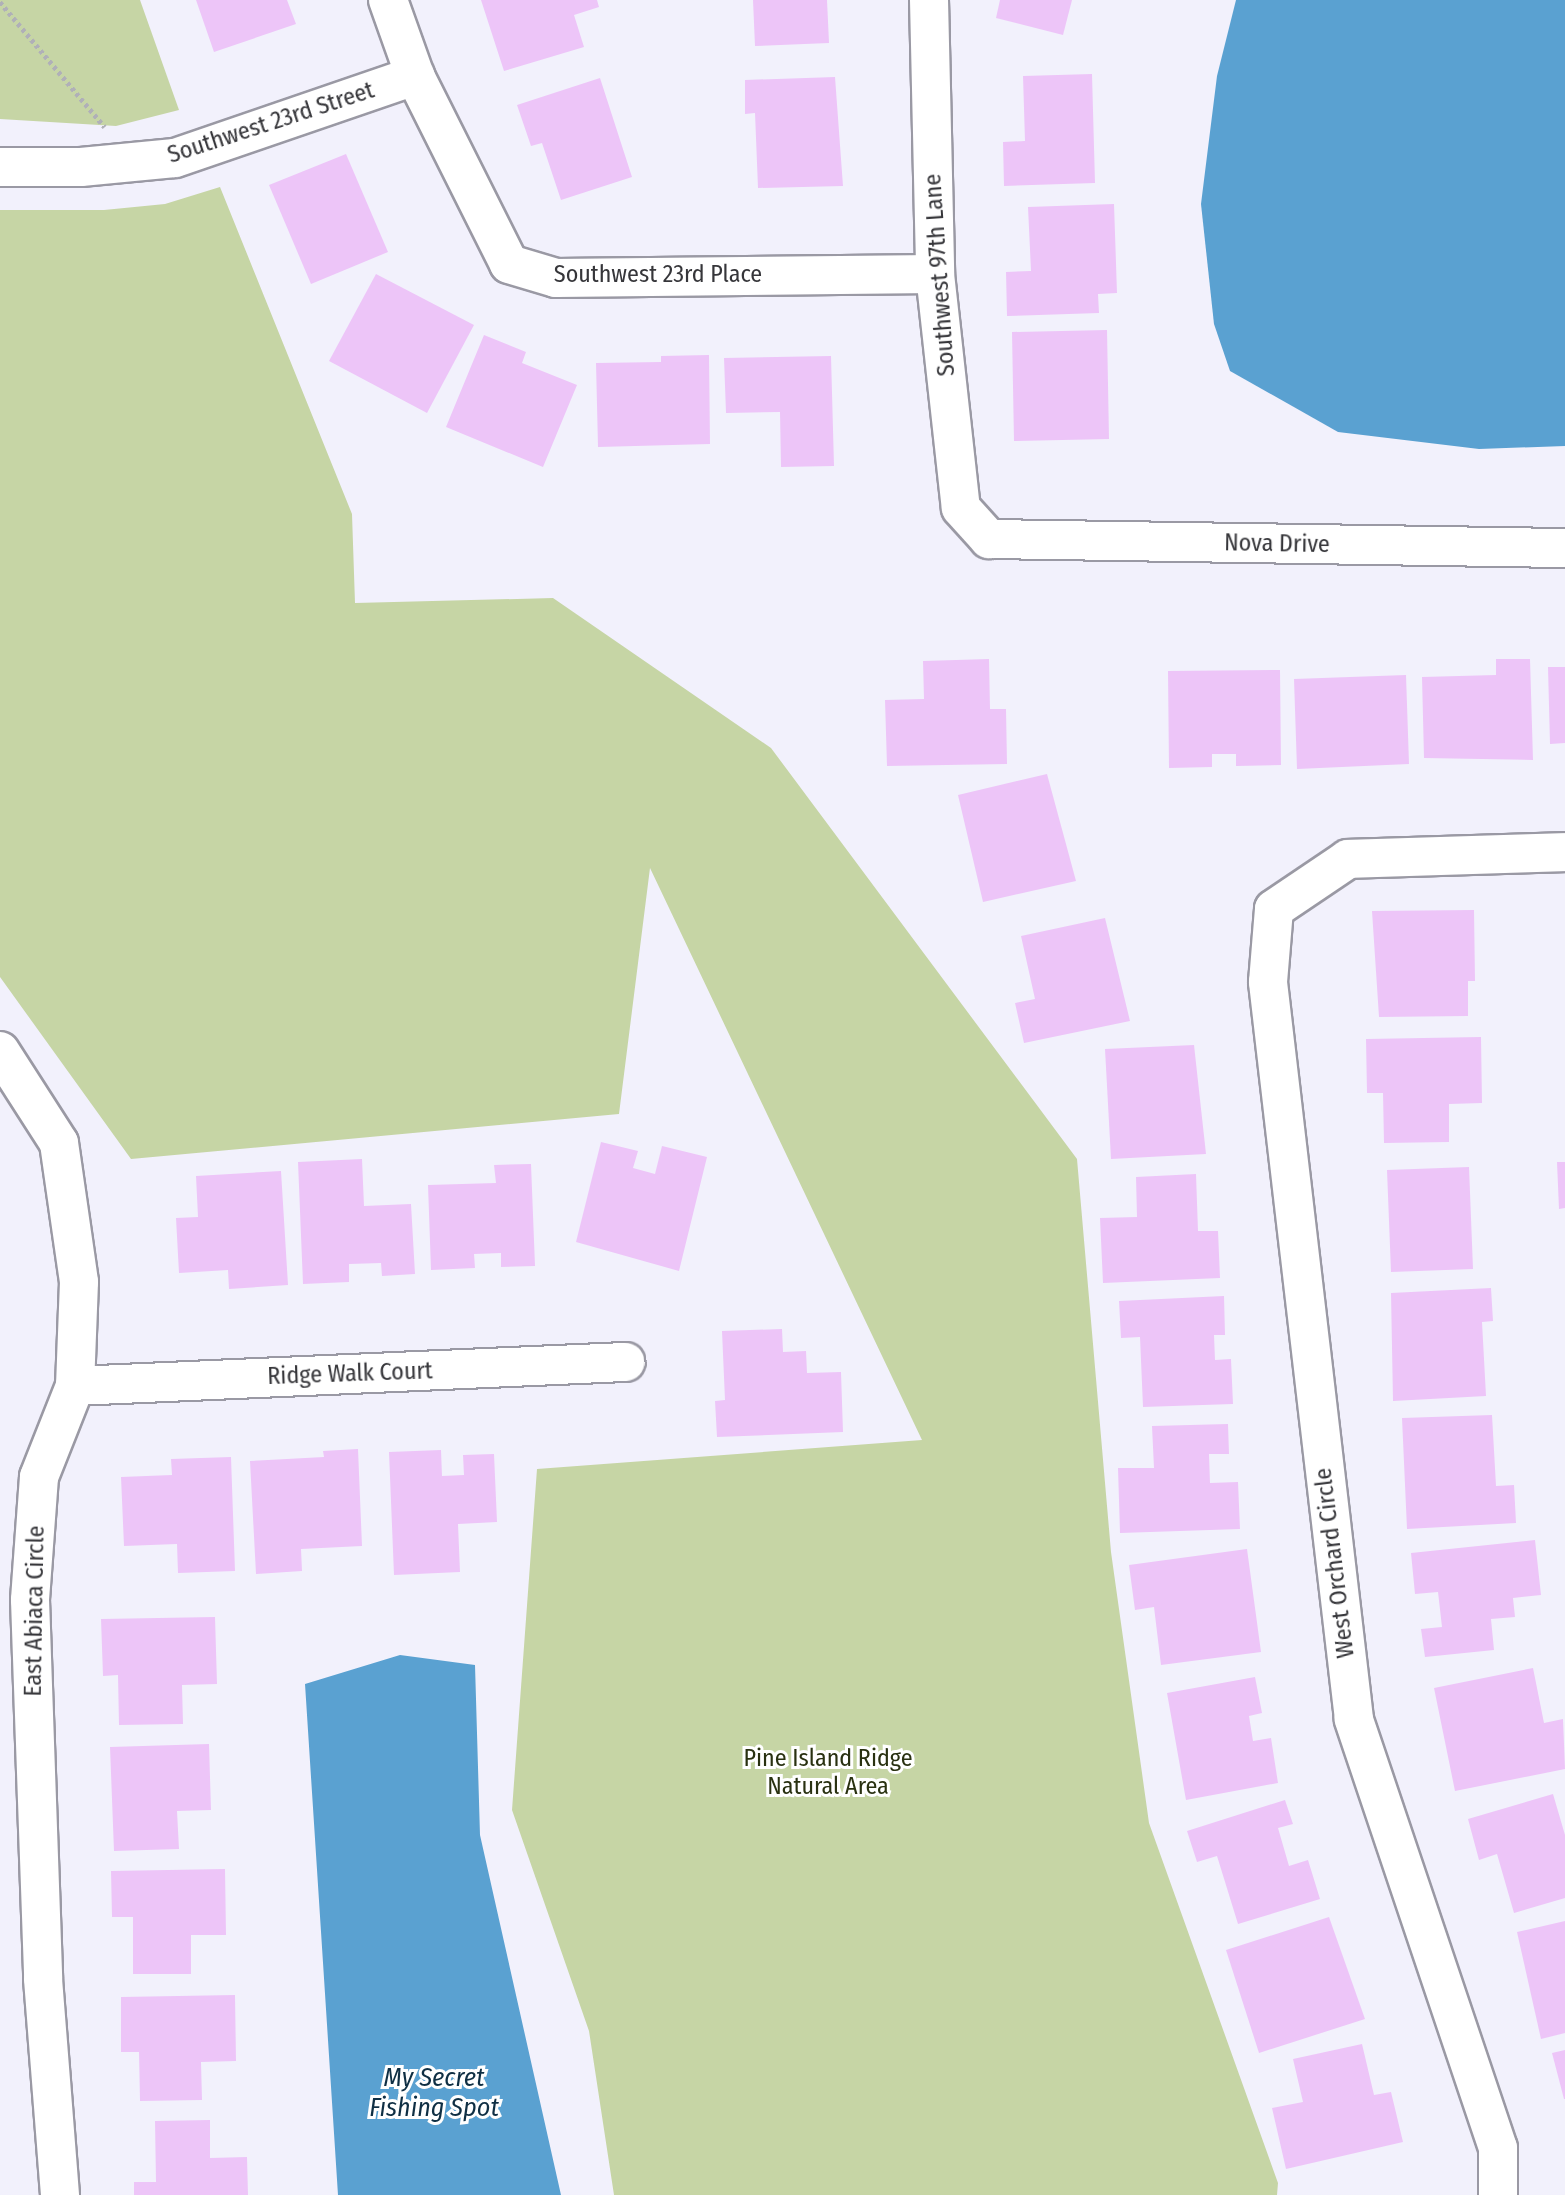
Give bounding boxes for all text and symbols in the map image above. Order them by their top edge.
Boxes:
street label: Southwest 23rd Street [164,76,378,170]
street label: Southwest 97th Lane [919,173,961,377]
street label: Southwest 23rd Place [554,261,762,289]
street label: Nova Drive [1224,529,1330,559]
street label: Ridge Walk Court [267,1357,433,1391]
street label: West Orchard Circle [1309,1466,1361,1660]
street label: East Abiaca Circle [19,1525,51,1697]
park label: Pine Island Ridge Natural Area [743,1745,913,1801]
water label: My Secret Fishing Spot [369,2062,499,2124]

